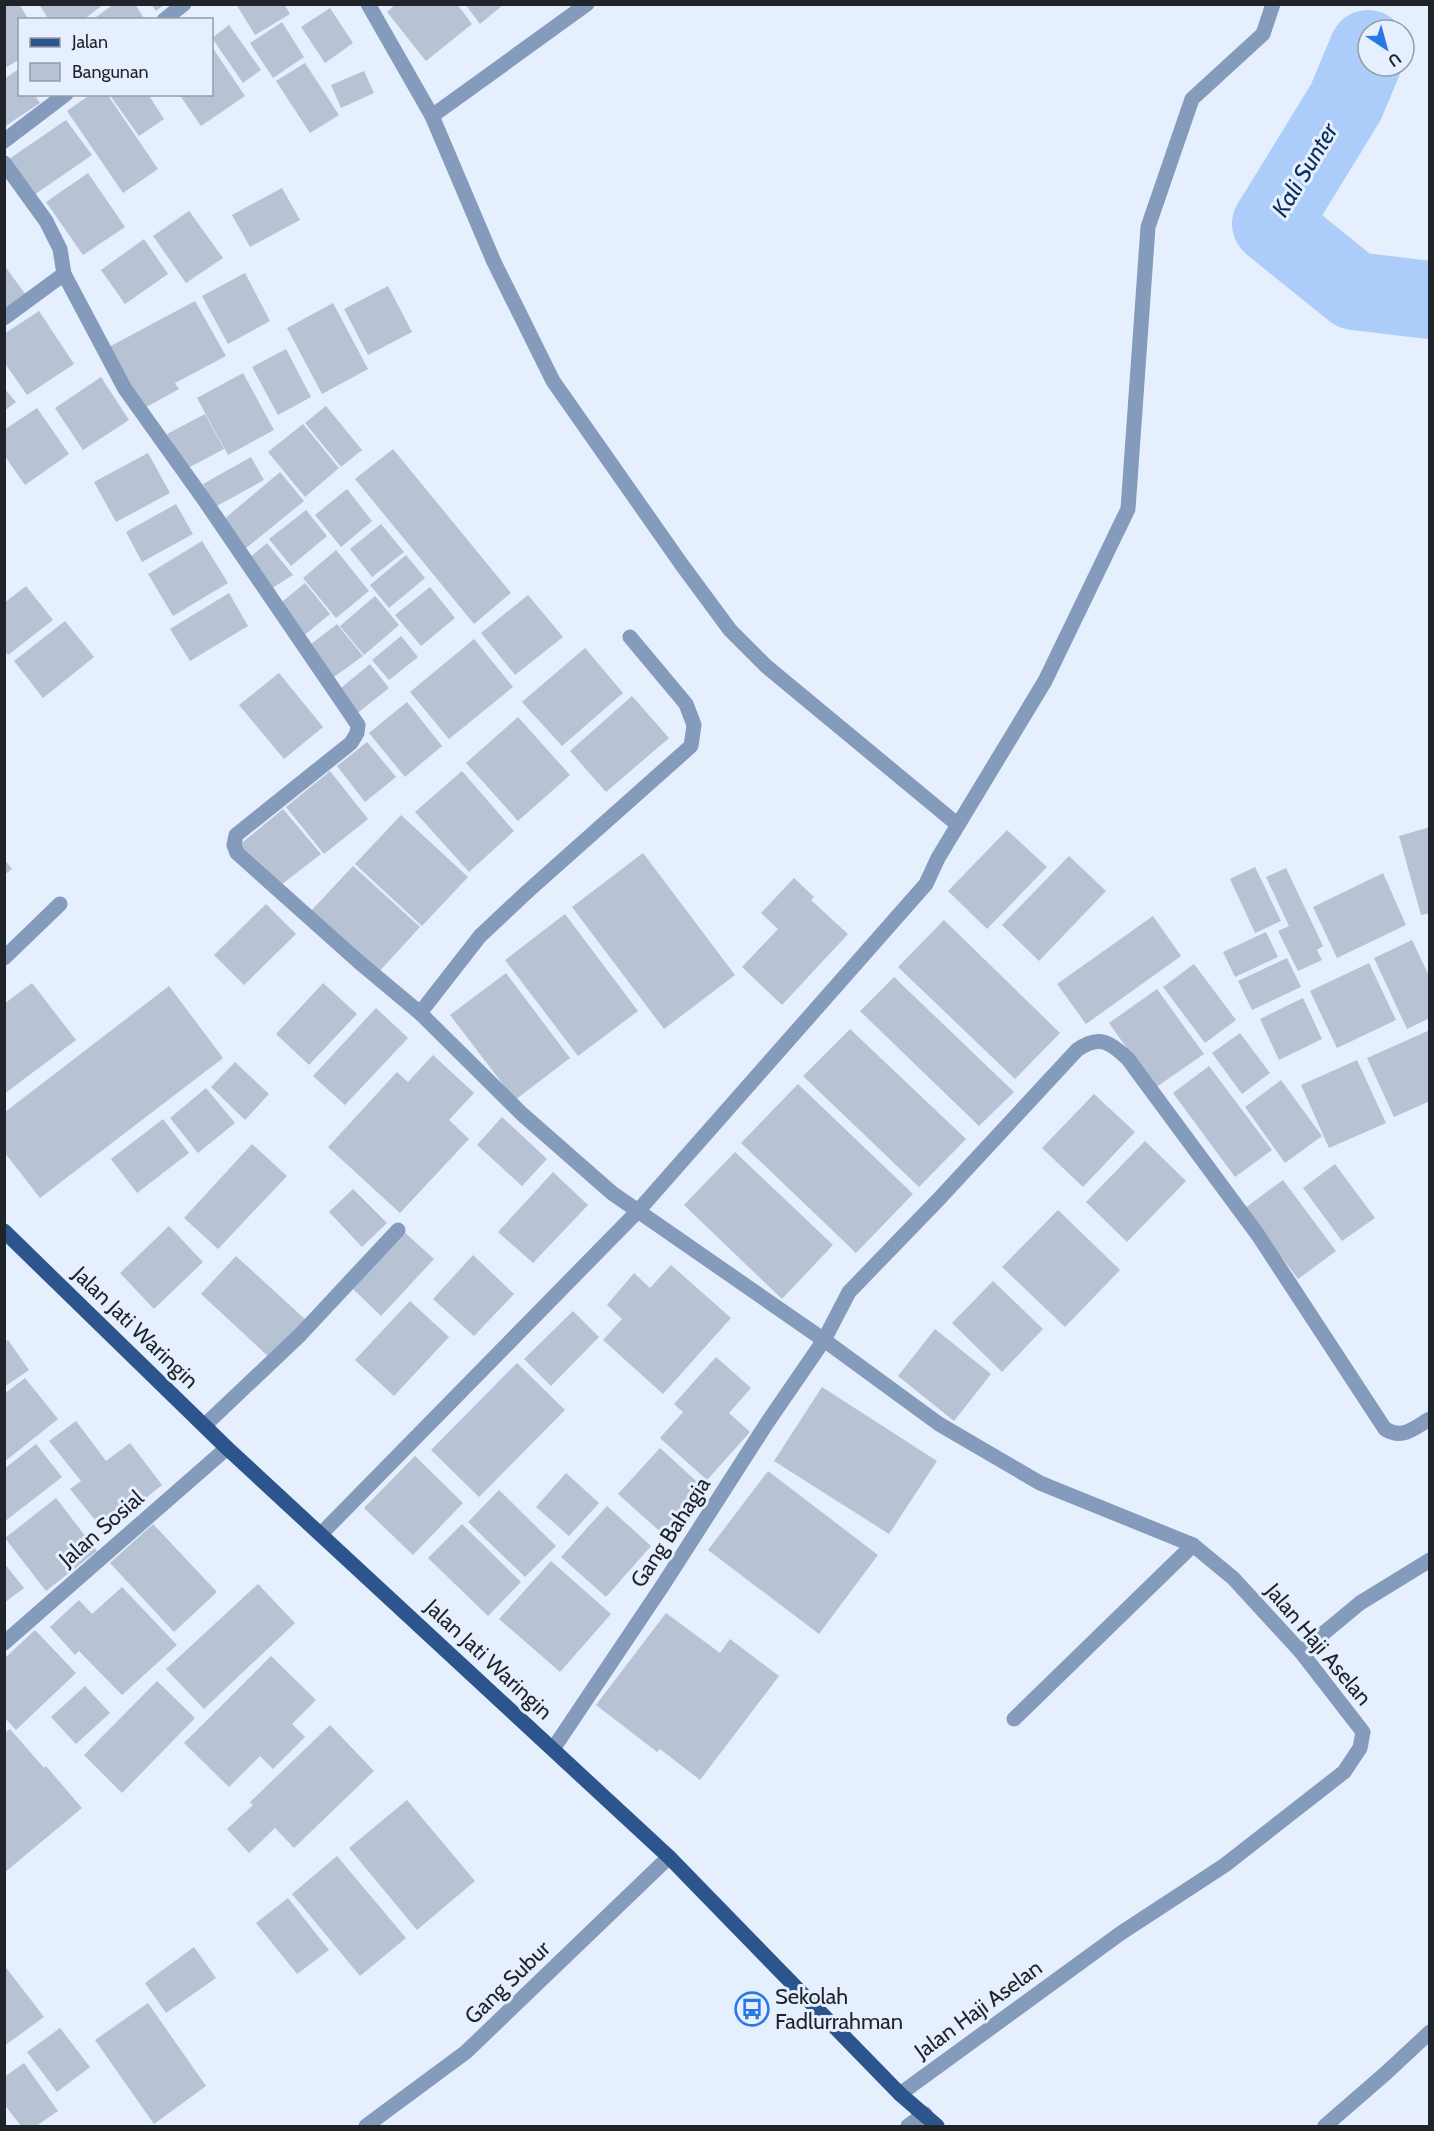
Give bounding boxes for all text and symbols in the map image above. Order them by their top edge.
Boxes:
legend [18,18,213,96]
north arrow [1356,18,1416,78]
text: Jalan [71,31,108,53]
text: U [1384,49,1405,71]
text: Bangunan [72,61,149,83]
water label: Kali Sunter [1265,116,1345,222]
street label: Jalan Jati Waringin [66,1260,204,1394]
street label: Gang Bahagia [625,1472,716,1593]
street label: Jalan Sosial [53,1484,150,1573]
street label: Jalan Haji Aselan [1259,1577,1378,1711]
street label: Jalan Jati Waringin [419,1593,558,1725]
street label: Gang Subur [459,1935,556,2030]
street label: Jalan Haji Aselan [908,1954,1047,2065]
place label: Sekolah Fadlurrahman [775,1983,903,2035]
bus stop icon: Sekolah Fadlurrahman [734,1991,770,2027]

